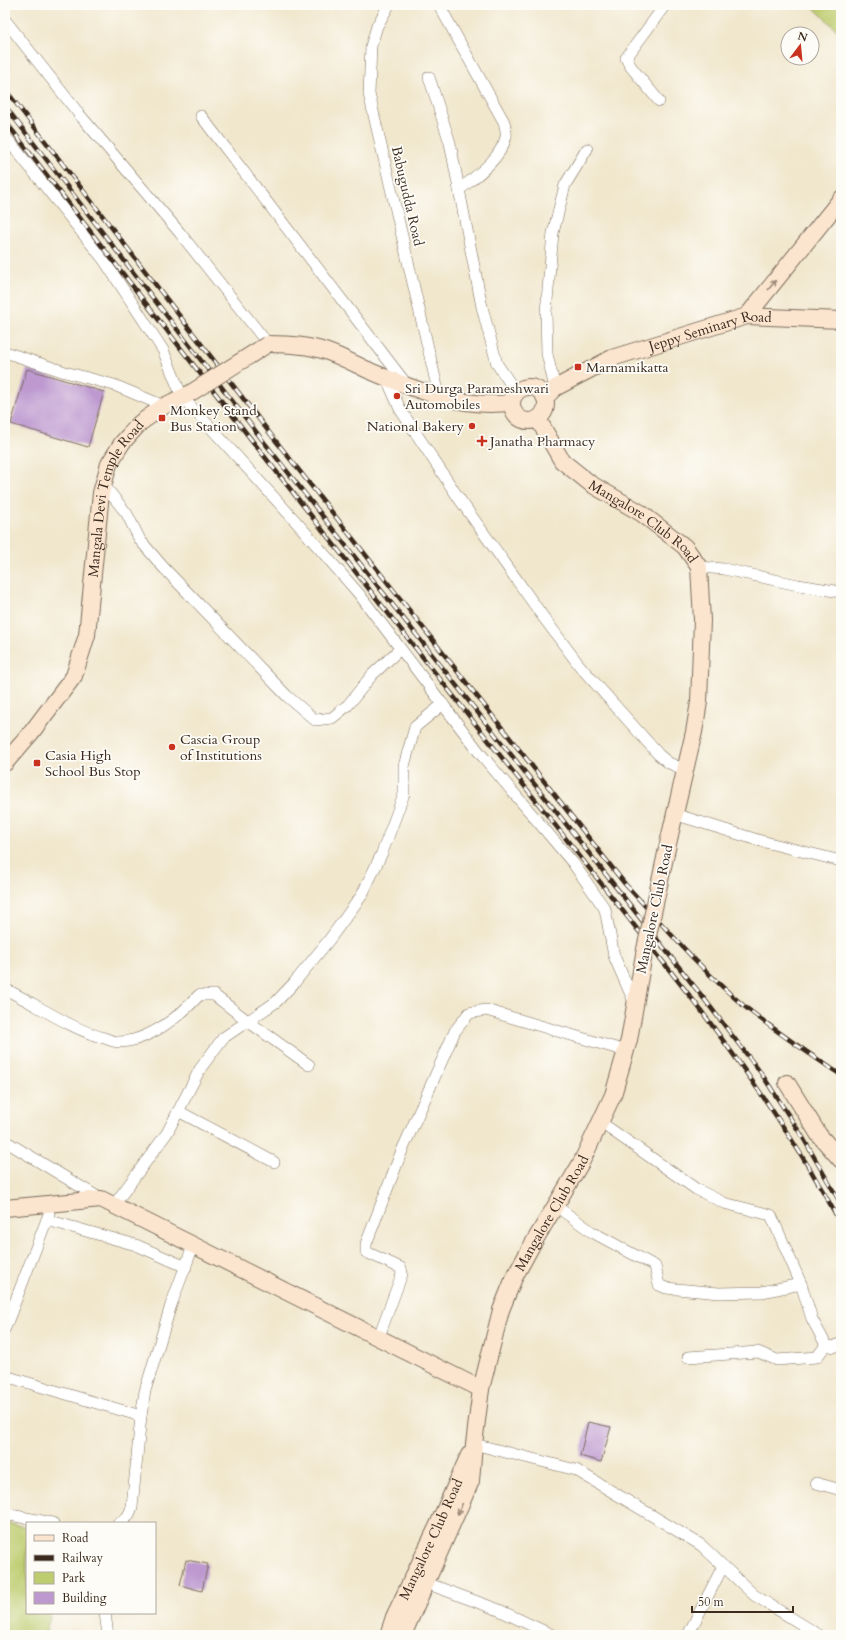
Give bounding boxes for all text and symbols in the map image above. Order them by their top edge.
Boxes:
north arrow [780,26,820,66]
text: N [796,28,810,46]
street label: Babugudda Road [387,144,428,248]
one-way arrow [767,280,776,291]
street label: Jeppy Seminary Road [644,306,773,357]
place label: Marnamikatta [586,358,669,377]
marker: Marnamikatta [573,362,583,372]
place label: Sri Durga Parameshwari Automobiles [405,379,549,414]
marker: Sri Durga Parameshwari Automobiles [392,391,402,401]
place label: Monkey Stand Bus Station [170,401,257,436]
marker: Monkey Stand Bus Station [157,413,167,423]
street label: Mangala Devi Temple Road [84,416,149,578]
place label: National Bakery [367,417,465,436]
marker: National Bakery [467,421,477,431]
place label: Janatha Pharmacy [488,432,596,451]
marker: Janatha Pharmacy [477,436,487,446]
street label: Mangalore Club Road [585,476,702,567]
place label: Cascia Group of Institutions [180,730,262,765]
marker: Cascia Group of Institutions [167,742,177,752]
place label: Casia High School Bus Stop [45,746,141,781]
marker: Casia High School Bus Stop [32,758,42,768]
street label: Mangalore Club Road [632,842,678,975]
street label: Mangalore Club Road [511,1152,594,1275]
street label: Mangalore Club Road [395,1475,468,1603]
one-way arrow [455,1502,463,1514]
legend [26,1522,156,1614]
text: Road [62,1530,89,1546]
text: Railway [62,1550,104,1566]
text: Park [62,1570,86,1586]
scale bar [692,1588,793,1614]
text: Building [62,1590,107,1606]
text: 50 m [698,1594,725,1610]

